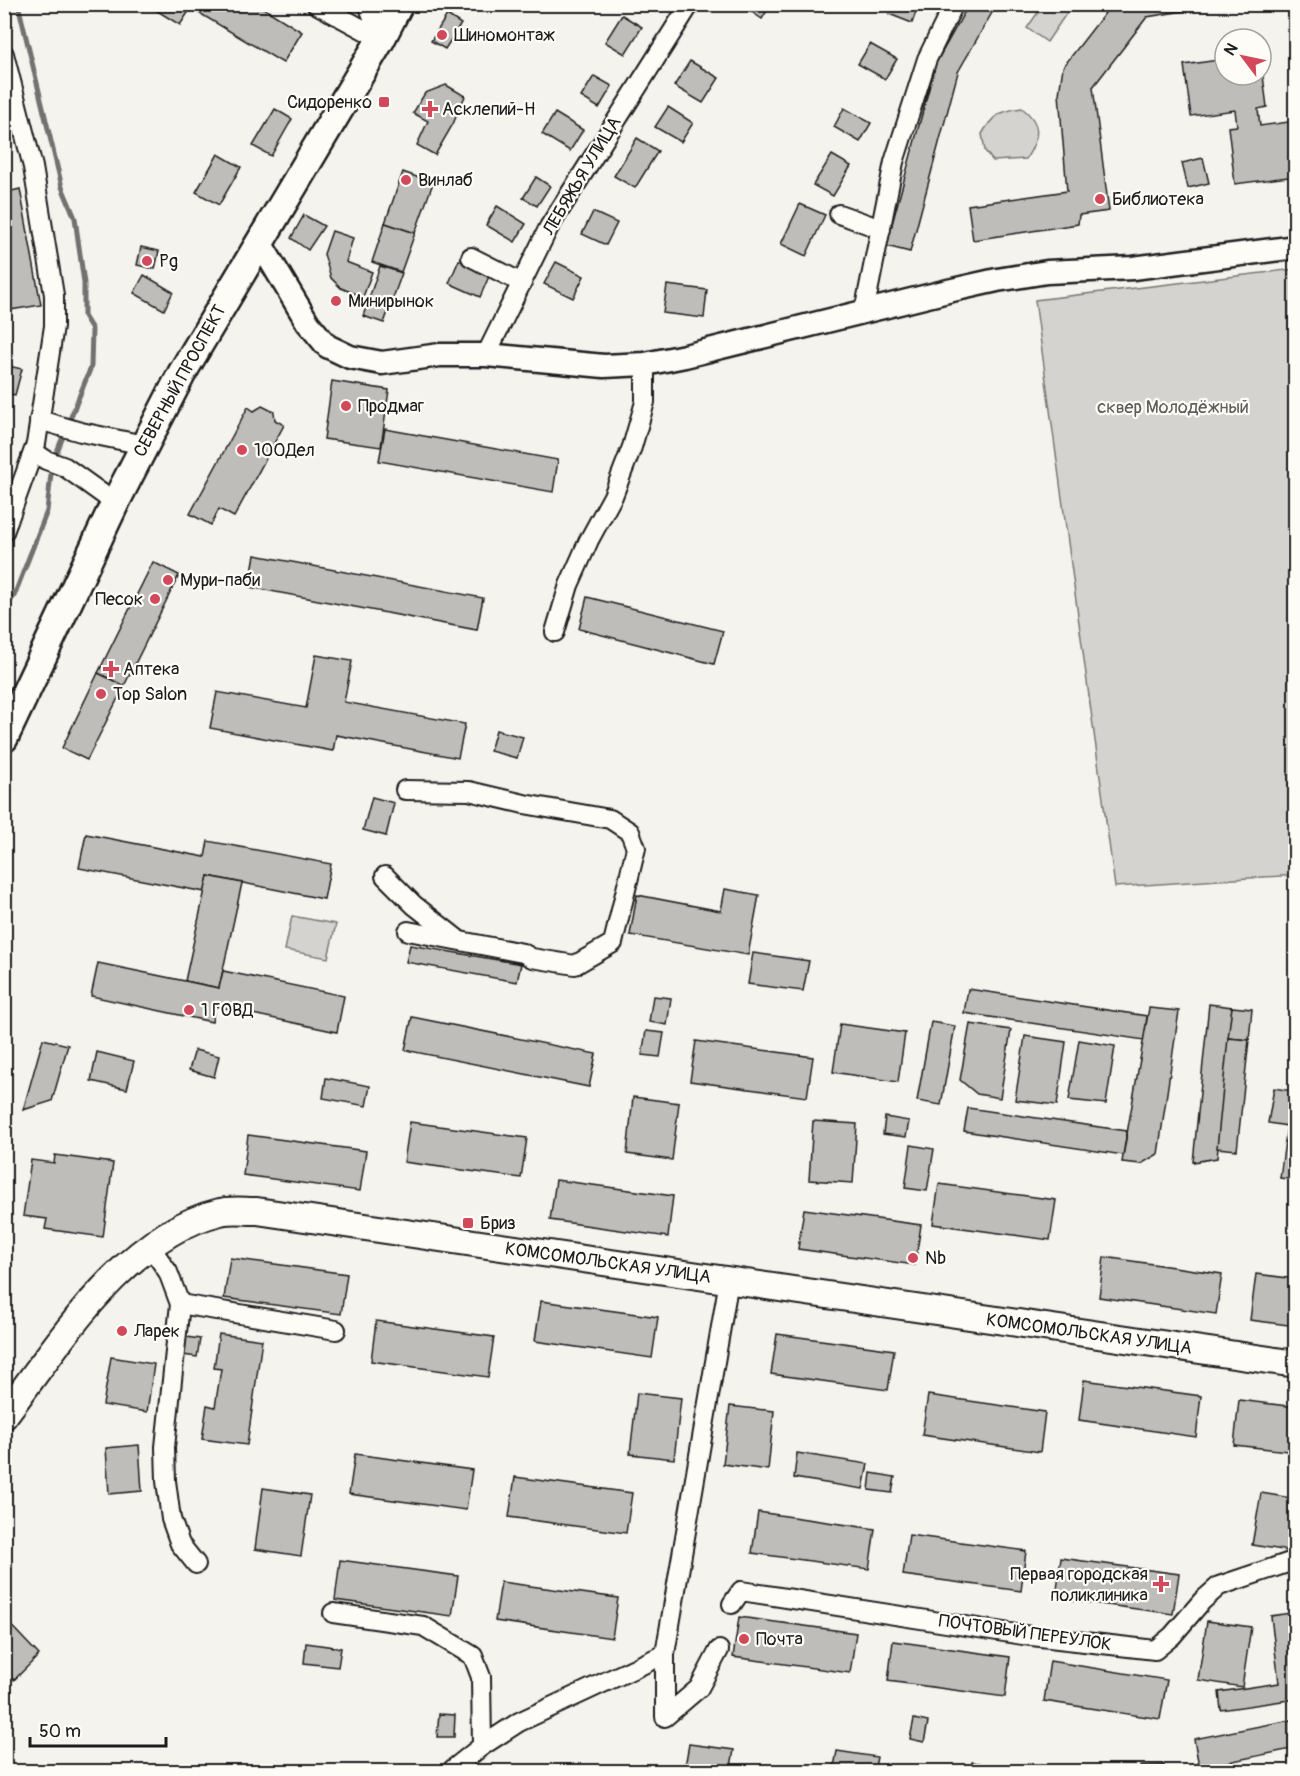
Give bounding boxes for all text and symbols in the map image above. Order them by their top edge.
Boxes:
place label: Шиномонтаж [454,24,555,47]
north arrow [1213,27,1273,87]
marker: Шиномонтаж [435,28,449,42]
text: N [1220,40,1243,59]
place label: Сидоренко [287,91,372,114]
marker: Сидоренко [377,95,391,109]
place label: Асклепий-Н [442,98,535,121]
marker: Асклепий-Н [423,102,437,116]
street label: ЛЕБЯЖЬЯ УЛИЦА [537,112,627,240]
place label: Винлаб [418,169,473,192]
marker: Винлаб [399,173,413,187]
place label: Библиотека [1112,188,1204,211]
marker: Библиотека [1093,192,1107,206]
place label: Pg [159,250,178,273]
marker: Pg [140,254,154,268]
place label: Минирынок [348,290,434,313]
marker: Минирынок [329,294,343,308]
street label: СЕВЕРНЫЙ ПРОСПЕКТ [129,301,231,461]
place label: Продмаг [358,395,424,418]
park label: сквер Молодёжный [1097,396,1249,419]
marker: Продмаг [339,399,353,413]
place label: 100Дел [254,439,315,462]
marker: 100Дел [235,443,249,457]
place label: Мури-паби [180,569,260,592]
marker: Мури-паби [161,573,175,587]
place label: Песок [95,588,143,611]
marker: Песок [148,592,162,606]
place label: Аптека [123,658,179,681]
marker: Аптека [104,662,118,676]
place label: Top Salon [113,683,187,706]
marker: Top Salon [94,687,108,701]
place label: 1 ГОВД [201,999,253,1022]
marker: 1 ГОВД [182,1003,196,1017]
place label: Бриз [480,1212,516,1235]
marker: Бриз [461,1216,475,1230]
street label: КОМСОМОЛЬСКАЯ УЛИЦА [504,1237,713,1289]
place label: Nb [925,1247,946,1270]
marker: Nb [906,1251,920,1265]
street label: КОМСОМОЛЬСКАЯ УЛИЦА [985,1308,1194,1360]
place label: Ларек [133,1320,180,1343]
marker: Ларек [115,1324,129,1338]
place label: Первая городская поликлиника [1010,1563,1148,1607]
marker: Первая городская поликлиника [1152,1575,1170,1593]
street label: ПОЧТОВЫЙ ПЕРЕУЛОК [937,1609,1113,1657]
place label: Почта [756,1628,803,1651]
marker: Почта [737,1632,751,1646]
scale bar [30,1710,166,1748]
text: 50 m [39,1720,81,1743]

